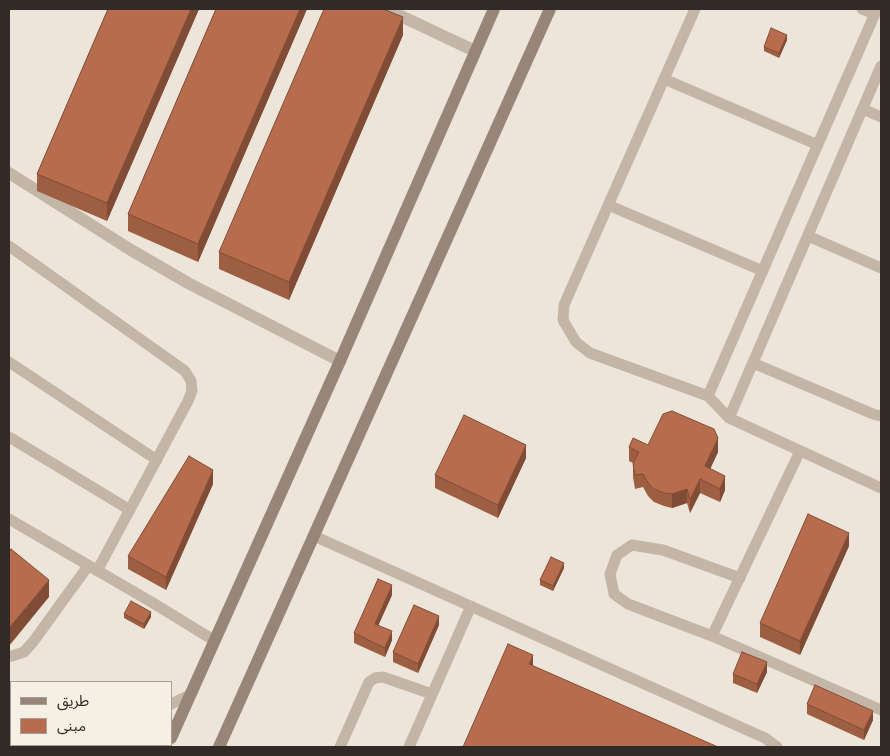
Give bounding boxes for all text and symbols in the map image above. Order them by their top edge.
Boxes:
legend [10,681,172,746]
text: طريق [57,691,89,710]
text: مبنى [57,716,86,735]

